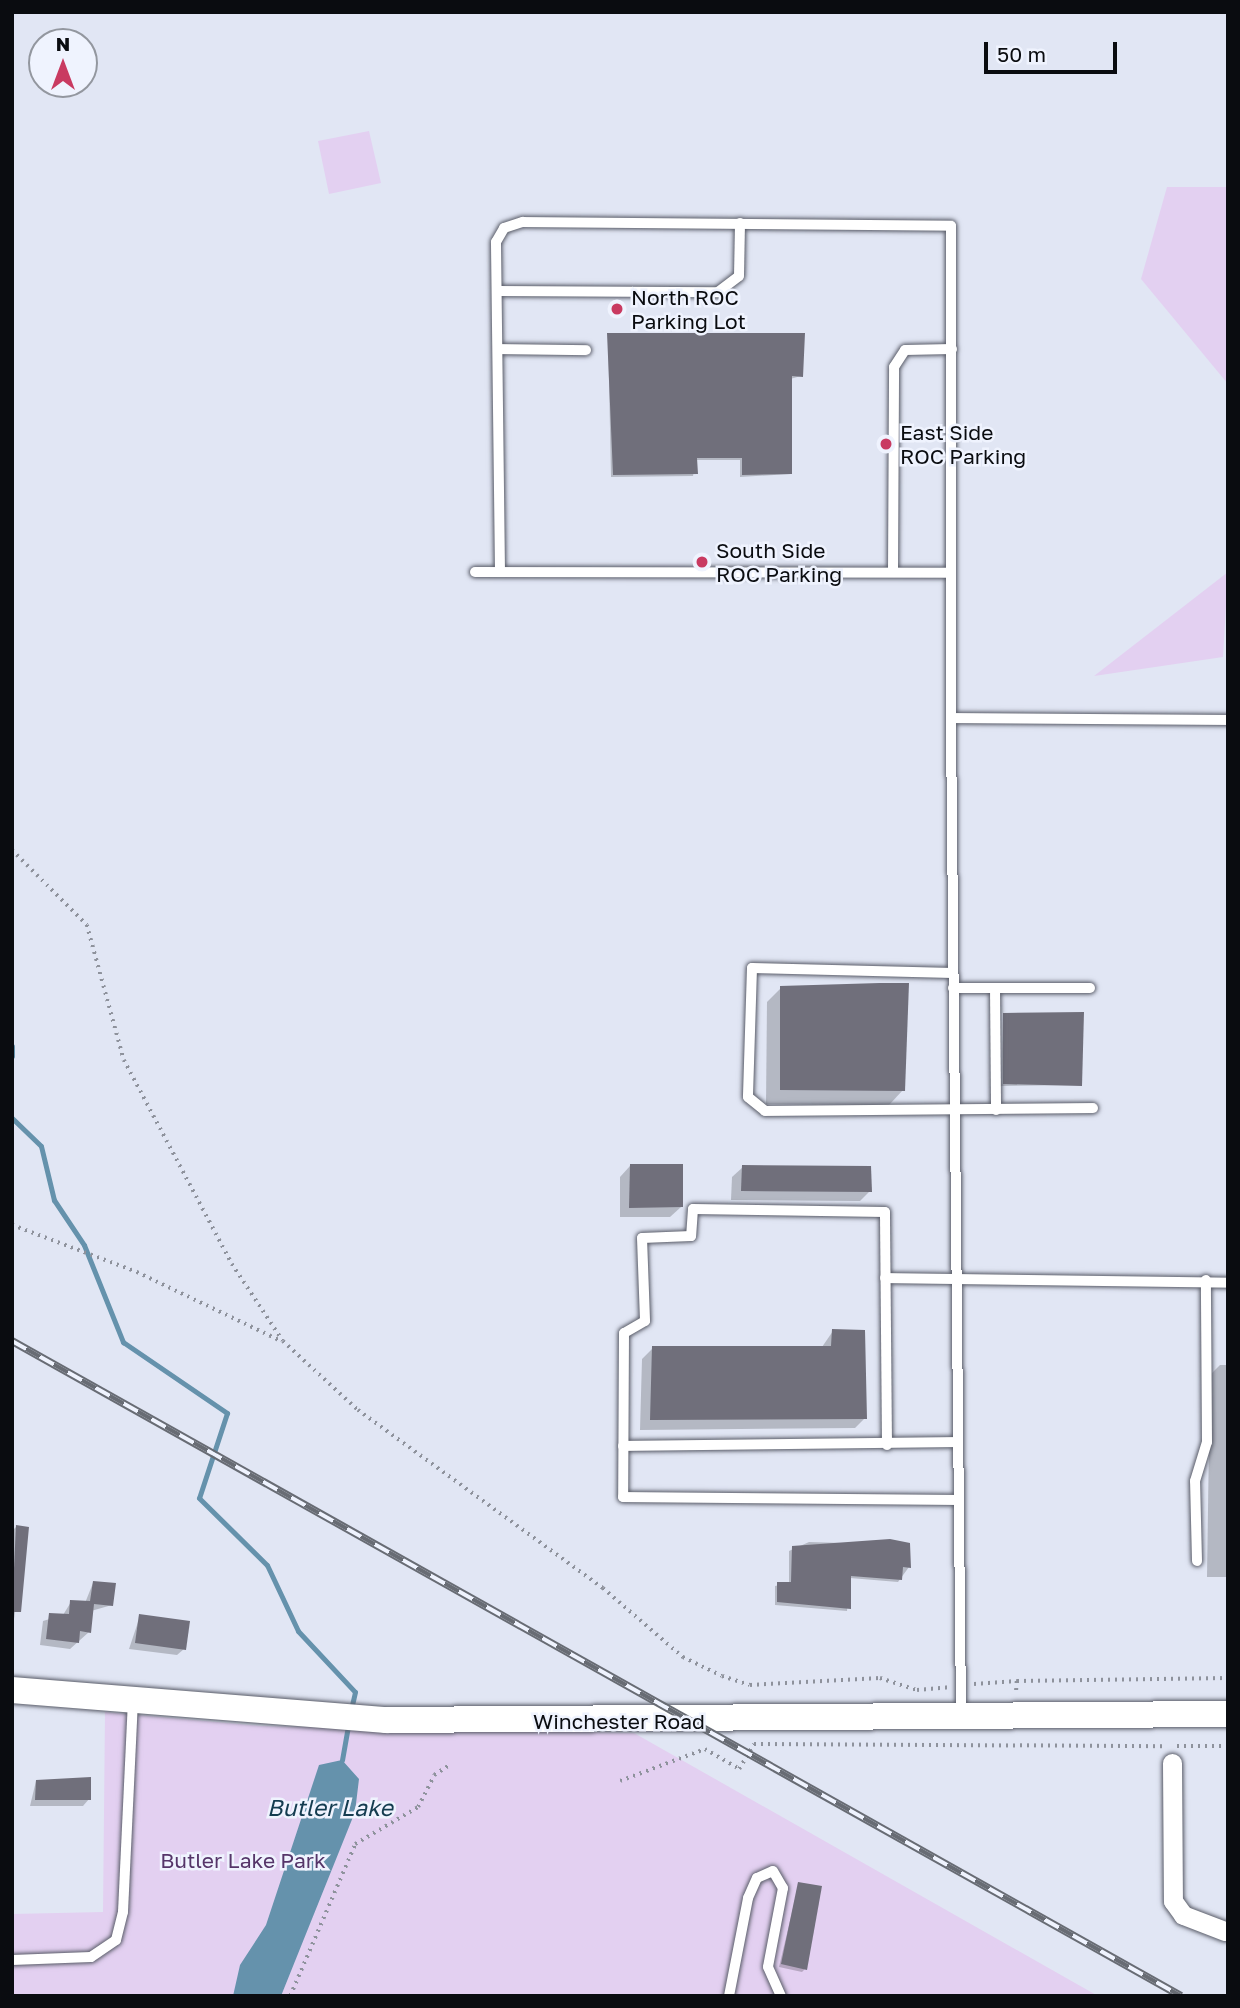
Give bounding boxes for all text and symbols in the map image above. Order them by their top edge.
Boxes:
north arrow [28,28,98,98]
scale bar [988,28,1121,72]
text: N [56,32,70,55]
text: 50 m [997,41,1046,67]
place label: North ROC Parking Lot [631,284,746,334]
marker: North ROC Parking Lot [609,301,625,317]
place label: East Side ROC Parking [900,419,1026,469]
marker: East Side ROC Parking [878,436,894,452]
place label: South Side ROC Parking [716,537,842,587]
marker: South Side ROC Parking [694,554,710,570]
street label: Winchester Road [533,1708,705,1734]
water label: Butler Lake [267,1793,393,1821]
park label: Butler Lake Park [160,1847,326,1873]

